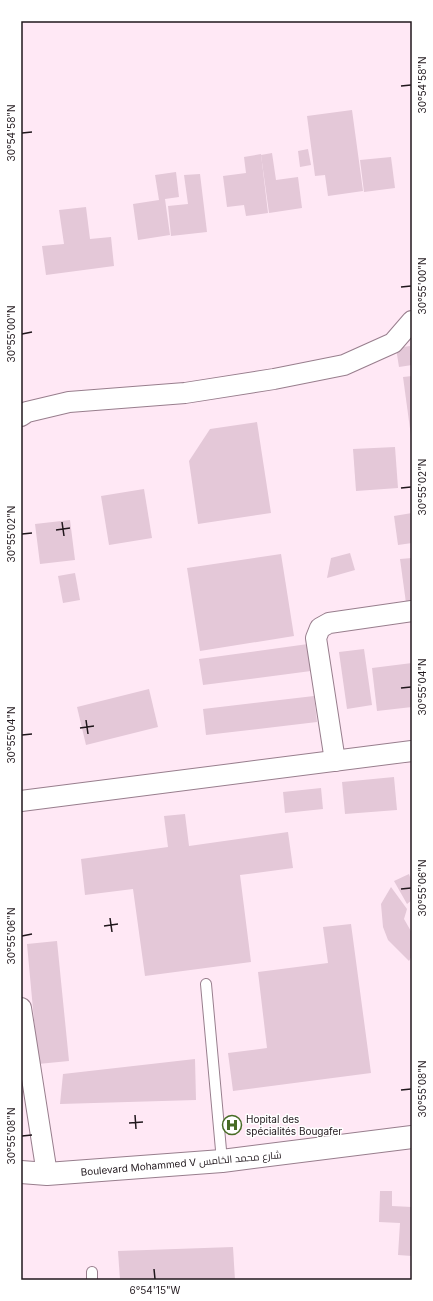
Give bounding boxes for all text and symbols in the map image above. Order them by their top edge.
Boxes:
text: 30°54'58"N [416,56,428,114]
text: 30°54'58"N [5,104,17,162]
text: 30°55'00"N [416,257,428,315]
text: 30°55'00"N [5,305,17,363]
text: 30°55'02"N [416,459,428,515]
text: 30°55'02"N [5,506,17,562]
text: 30°55'04"N [416,658,428,716]
text: 30°55'04"N [5,706,17,764]
text: 30°55'06"N [416,860,428,916]
text: 30°55'06"N [5,908,17,964]
text: 30°55'08"N [416,1061,428,1117]
text: 30°55'08"N [5,1108,17,1164]
place label: Hopital des spécialités Bougafer [246,1113,342,1137]
hospital icon: Hopital des spécialités Bougafer [221,1114,243,1136]
street label: Boulevard Mohammed V شارع محمد الخامس [80,1148,282,1179]
text: 6°54'15"W [130,1284,181,1296]

